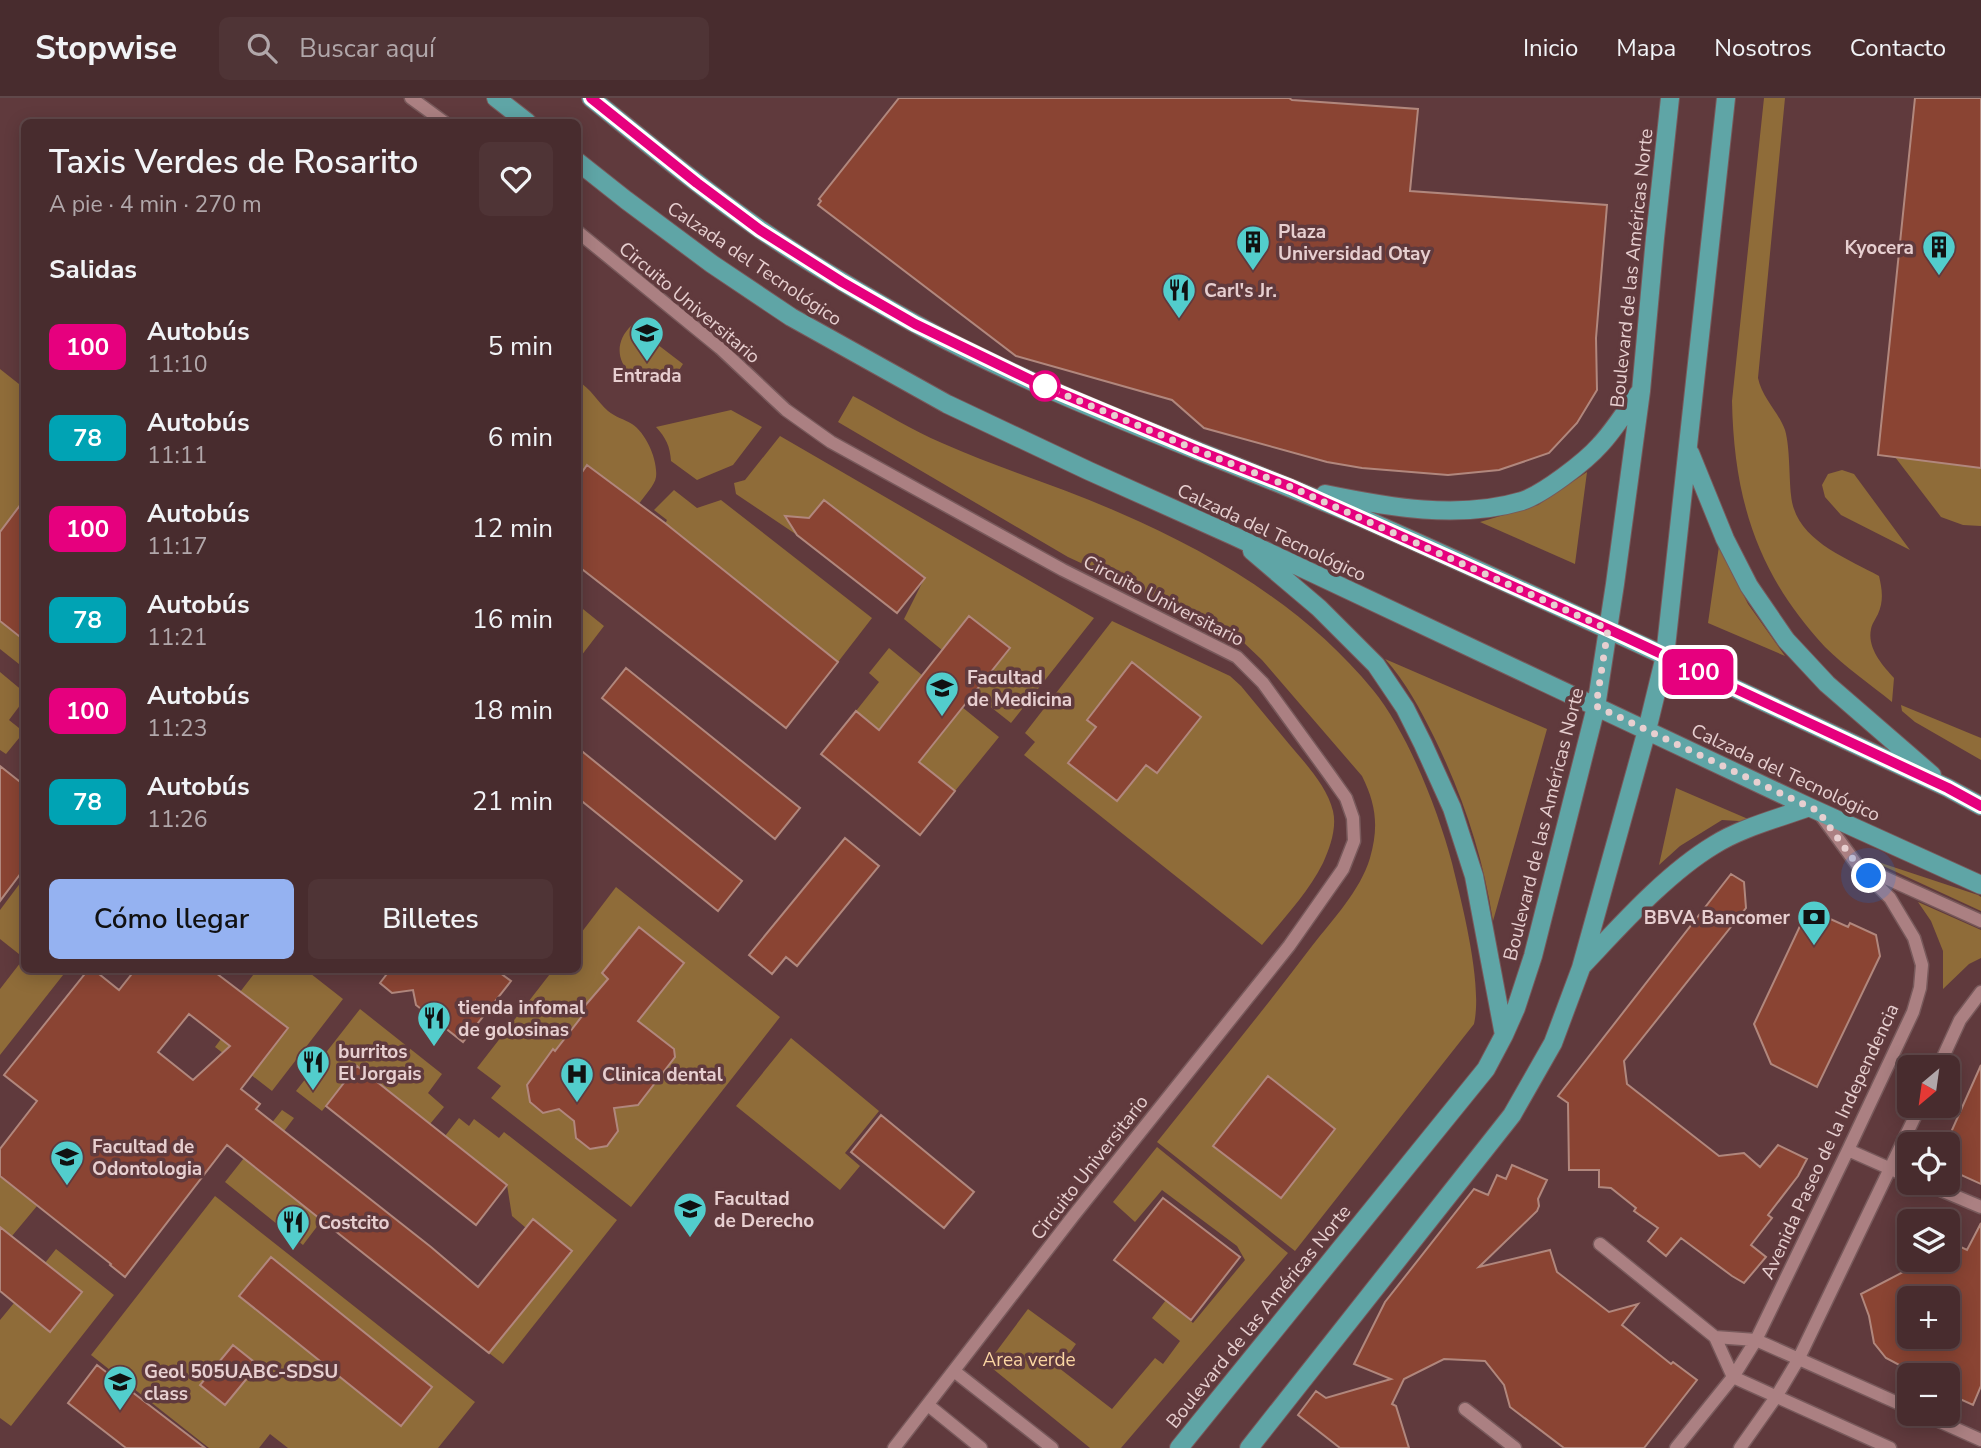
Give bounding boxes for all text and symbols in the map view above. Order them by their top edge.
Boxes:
search box [219,17,709,80]
text: Stopwise [35,26,177,71]
icon: search [243,29,281,67]
text: Buscar aquí [299,31,435,66]
text: Inicio [1523,32,1578,64]
text: Mapa [1616,32,1676,64]
text: Nosotros [1714,32,1812,64]
text: Contacto [1850,32,1946,64]
street label: Boulevard de las Américas Norte [1604,127,1660,409]
text: Taxis Verdes de Rosarito [49,140,418,185]
button: heart [479,142,553,216]
text: A pie · 4 min · 270 m [49,189,262,220]
street label: Calzada del Tecnológico [662,196,847,332]
place label: Plaza Universidad Otay [1278,219,1431,267]
building icon: Plaza Universidad Otay [1234,223,1272,272]
building icon: Kyocera [1920,228,1958,277]
place label: Kyocera [1844,235,1914,261]
street label: Circuito Universitario [613,236,766,370]
text: Salidas [49,252,137,287]
restaurant icon: Carl's Jr. [1160,271,1198,320]
place label: Carl's Jr. [1204,278,1277,304]
text: Autobús [147,314,250,349]
school or university icon: Entrada [628,314,666,363]
text: 5 min [488,329,553,364]
text: 100 [66,331,109,363]
text: 11:10 [147,349,207,380]
place label: Entrada [612,363,682,389]
unlabelled marker [1030,371,1060,401]
text: Autobús [147,405,250,440]
text: 6 min [488,420,553,455]
text: 78 [73,422,102,454]
text: 11:11 [147,440,207,471]
street label: Calzada del Tecnológico [1173,478,1370,588]
text: Autobús [147,496,250,531]
text: 12 min [472,511,553,546]
text: 100 [66,513,109,545]
text: 11:17 [147,531,207,562]
street label: Circuito Universitario [1079,549,1248,653]
text: Autobús [147,587,250,622]
text: 16 min [472,602,553,637]
text: 78 [73,604,102,636]
text: 11:21 [147,622,207,653]
line badge: 100 [1658,649,1738,695]
text: 100 [1676,656,1720,688]
place label: Facultad de Medicina [967,665,1072,713]
school or university icon: Facultad de Medicina [923,669,961,718]
text: Autobús [147,678,250,713]
street label: Boulevard de las Américas Norte [1497,685,1591,963]
text: 18 min [472,693,553,728]
text: 100 [66,695,109,727]
text: 11:23 [147,713,207,744]
street label: Calzada del Tecnológico [1687,718,1884,828]
text: Autobús [147,769,250,804]
text: 21 min [472,784,553,819]
text: 78 [73,786,102,818]
text: 11:26 [147,804,207,835]
your location [1851,858,1886,893]
button: Cómo llegar [49,879,294,959]
button: Billetes [308,879,553,959]
bank icon: BBVA Bancomer [1795,898,1833,947]
place label: BBVA Bancomer [1644,905,1791,931]
place label: tienda infomal de golosinas [458,995,585,1043]
restaurant icon: tienda infomal de golosinas [415,999,453,1048]
street label: Avenida Paseo de la Independencia [1754,999,1905,1283]
place label: burritos El Jorgais [338,1039,422,1087]
restaurant icon: burritos El Jorgais [294,1043,332,1092]
hospital icon: Clinica dental [558,1055,596,1104]
north arrow [1897,1055,1960,1118]
map controls [1897,1055,1960,1426]
place label: Clinica dental [602,1062,723,1088]
street label: Circuito Universitario [1025,1090,1155,1245]
button: locate [1897,1132,1960,1195]
place label: Facultad de Odontologia [92,1134,202,1182]
school or university icon: Facultad de Odontologia [48,1138,86,1187]
place label: Facultad de Derecho [714,1186,814,1234]
school or university icon: Facultad de Derecho [671,1190,709,1239]
street label: Boulevard de las Américas Norte [1160,1199,1357,1434]
restaurant icon: Costcito [274,1203,312,1252]
button: layers [1897,1209,1960,1272]
place label: Costcito [318,1210,390,1236]
button: + [1897,1286,1960,1349]
park label: Area verde [982,1347,1076,1373]
place label: Geol 505UABC-SDSU class [144,1359,338,1407]
school or university icon: Geol 505UABC-SDSU class [101,1363,139,1412]
button: − [1897,1363,1960,1426]

